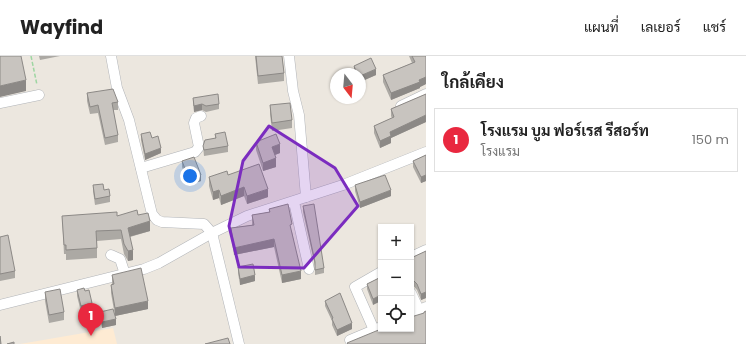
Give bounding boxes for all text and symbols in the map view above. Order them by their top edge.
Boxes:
text: Wayfind [20,14,103,41]
text: แผนที่ [584,17,619,37]
text: เลเยอร์ [641,17,681,37]
text: แชร์ [703,17,726,37]
north arrow [330,68,366,104]
text: ใกล้เคียง [442,70,504,94]
text: โรงแรม บูม ฟอร์เรส รีสอร์ท [481,120,649,141]
text: 1 [454,130,458,149]
text: 150 m [692,130,729,149]
text: โรงแรม [481,142,520,161]
your location [180,166,200,186]
map controls [378,224,414,332]
button: + [378,224,414,260]
button: − [378,260,414,296]
button: locate [378,296,414,332]
pin: 1 [78,303,104,336]

